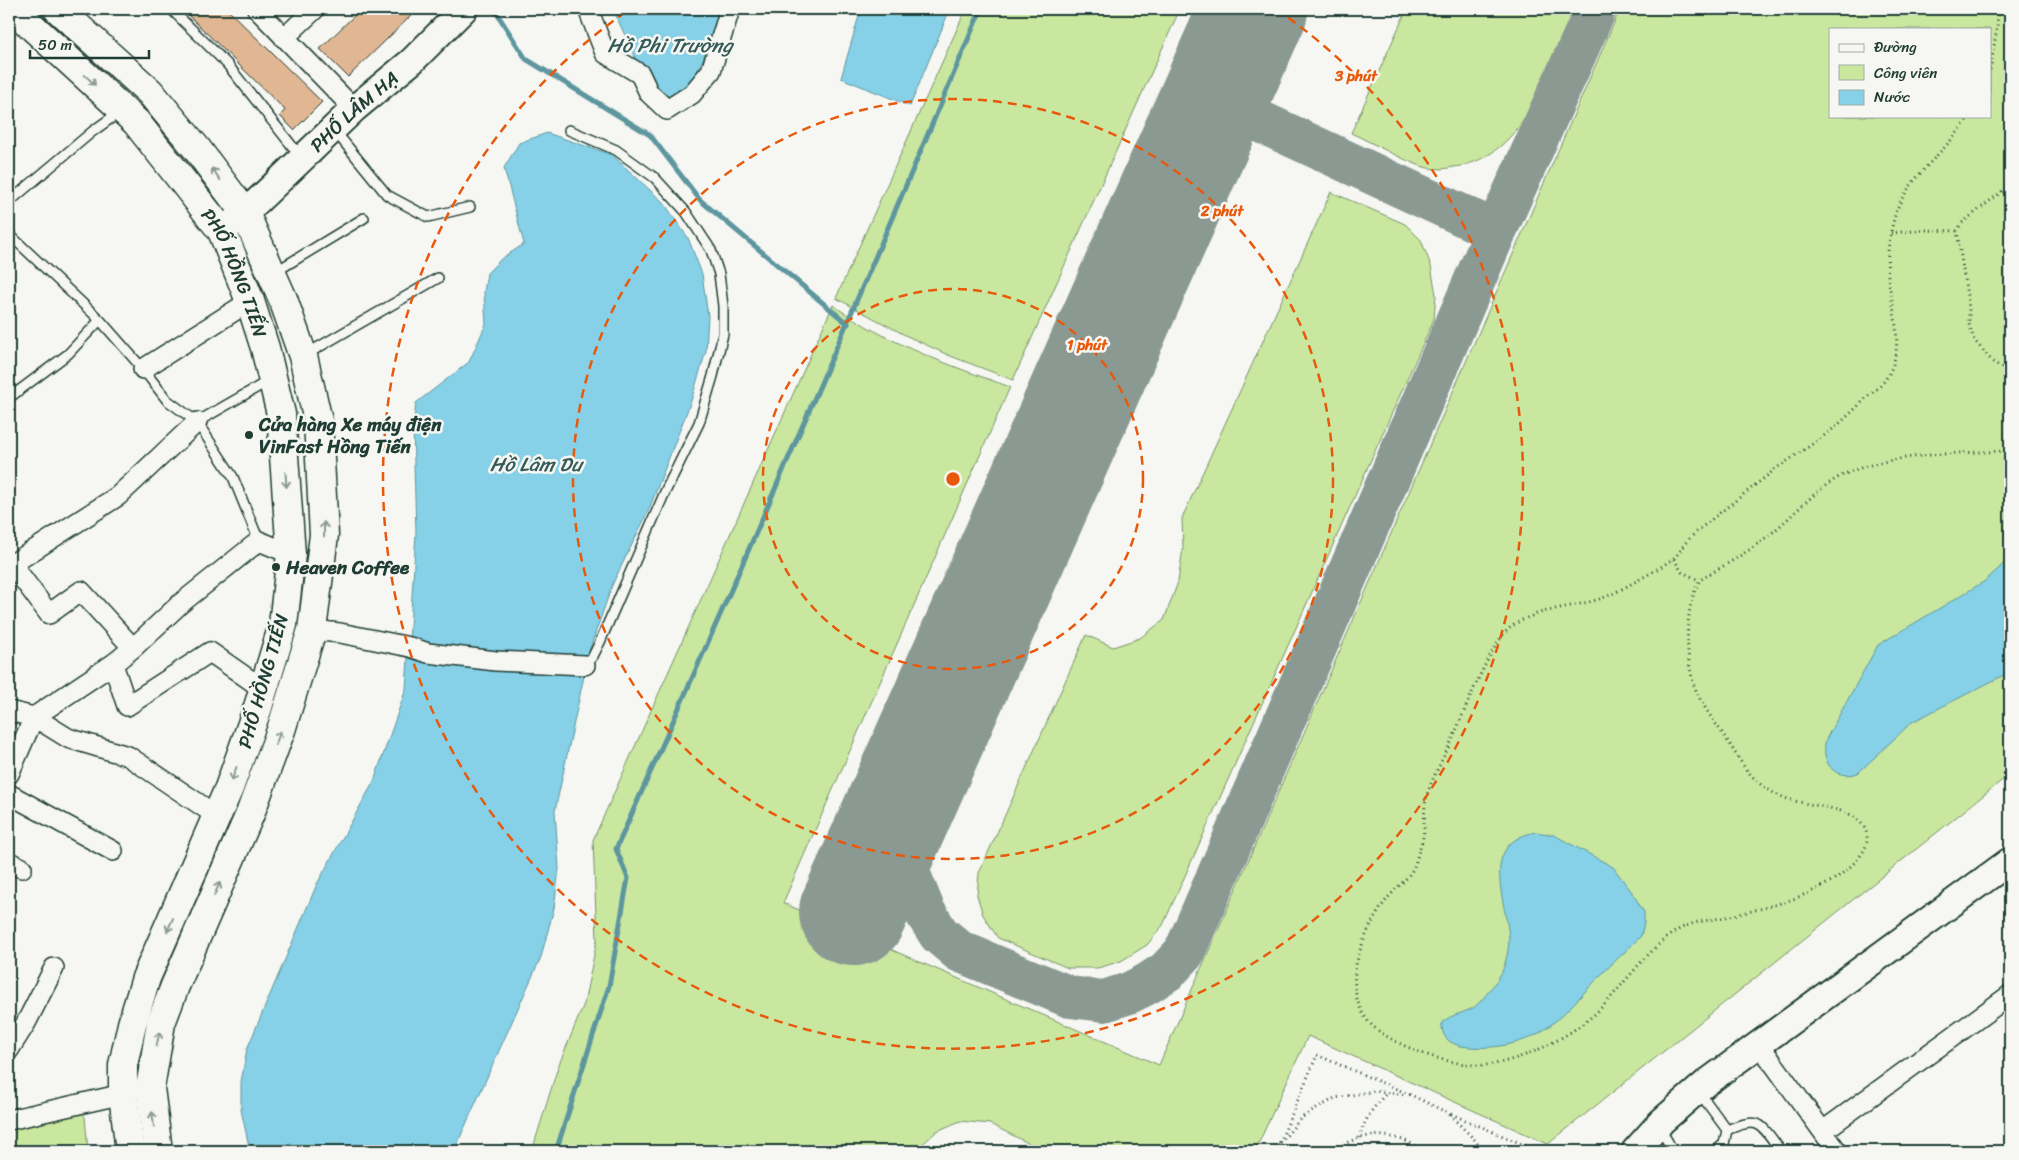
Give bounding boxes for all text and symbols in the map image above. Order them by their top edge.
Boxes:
scale bar [30,28,149,60]
water label: Hồ Phi Trường [608,28,734,63]
legend [1829,28,1992,118]
text: 50 m [38,32,73,58]
text: Đường [1874,34,1917,60]
text: Công viên [1874,60,1937,86]
street label: PHỐ LÂM HẠ [302,62,406,160]
text: 3 phút [1334,63,1378,89]
one-way arrow [84,74,96,86]
text: Nước [1874,84,1911,110]
one-way arrow [211,167,221,181]
text: 2 phút [1200,198,1244,224]
street label: PHỐ HỒNG TIẾN [193,200,277,341]
text: 1 phút [1067,332,1108,358]
place label: Cửa hàng Xe máy điện VinFast Hồng Tiến [258,408,442,463]
marker: Cửa hàng Xe máy điện VinFast Hồng Tiến [243,429,255,441]
water label: Hồ Lâm Du [490,447,584,482]
centre of rings [944,470,962,488]
one-way arrow [281,472,291,488]
one-way arrow [319,521,328,537]
place label: Heaven Coffee [285,551,410,584]
marker: Heaven Coffee [270,561,282,573]
street label: PHỐ HỒNG TIẾN [228,610,298,752]
one-way arrow [274,731,283,746]
one-way arrow [229,766,238,781]
one-way arrow [213,882,223,897]
one-way arrow [164,917,174,932]
one-way arrow [154,1032,163,1048]
one-way arrow [148,1112,158,1128]

